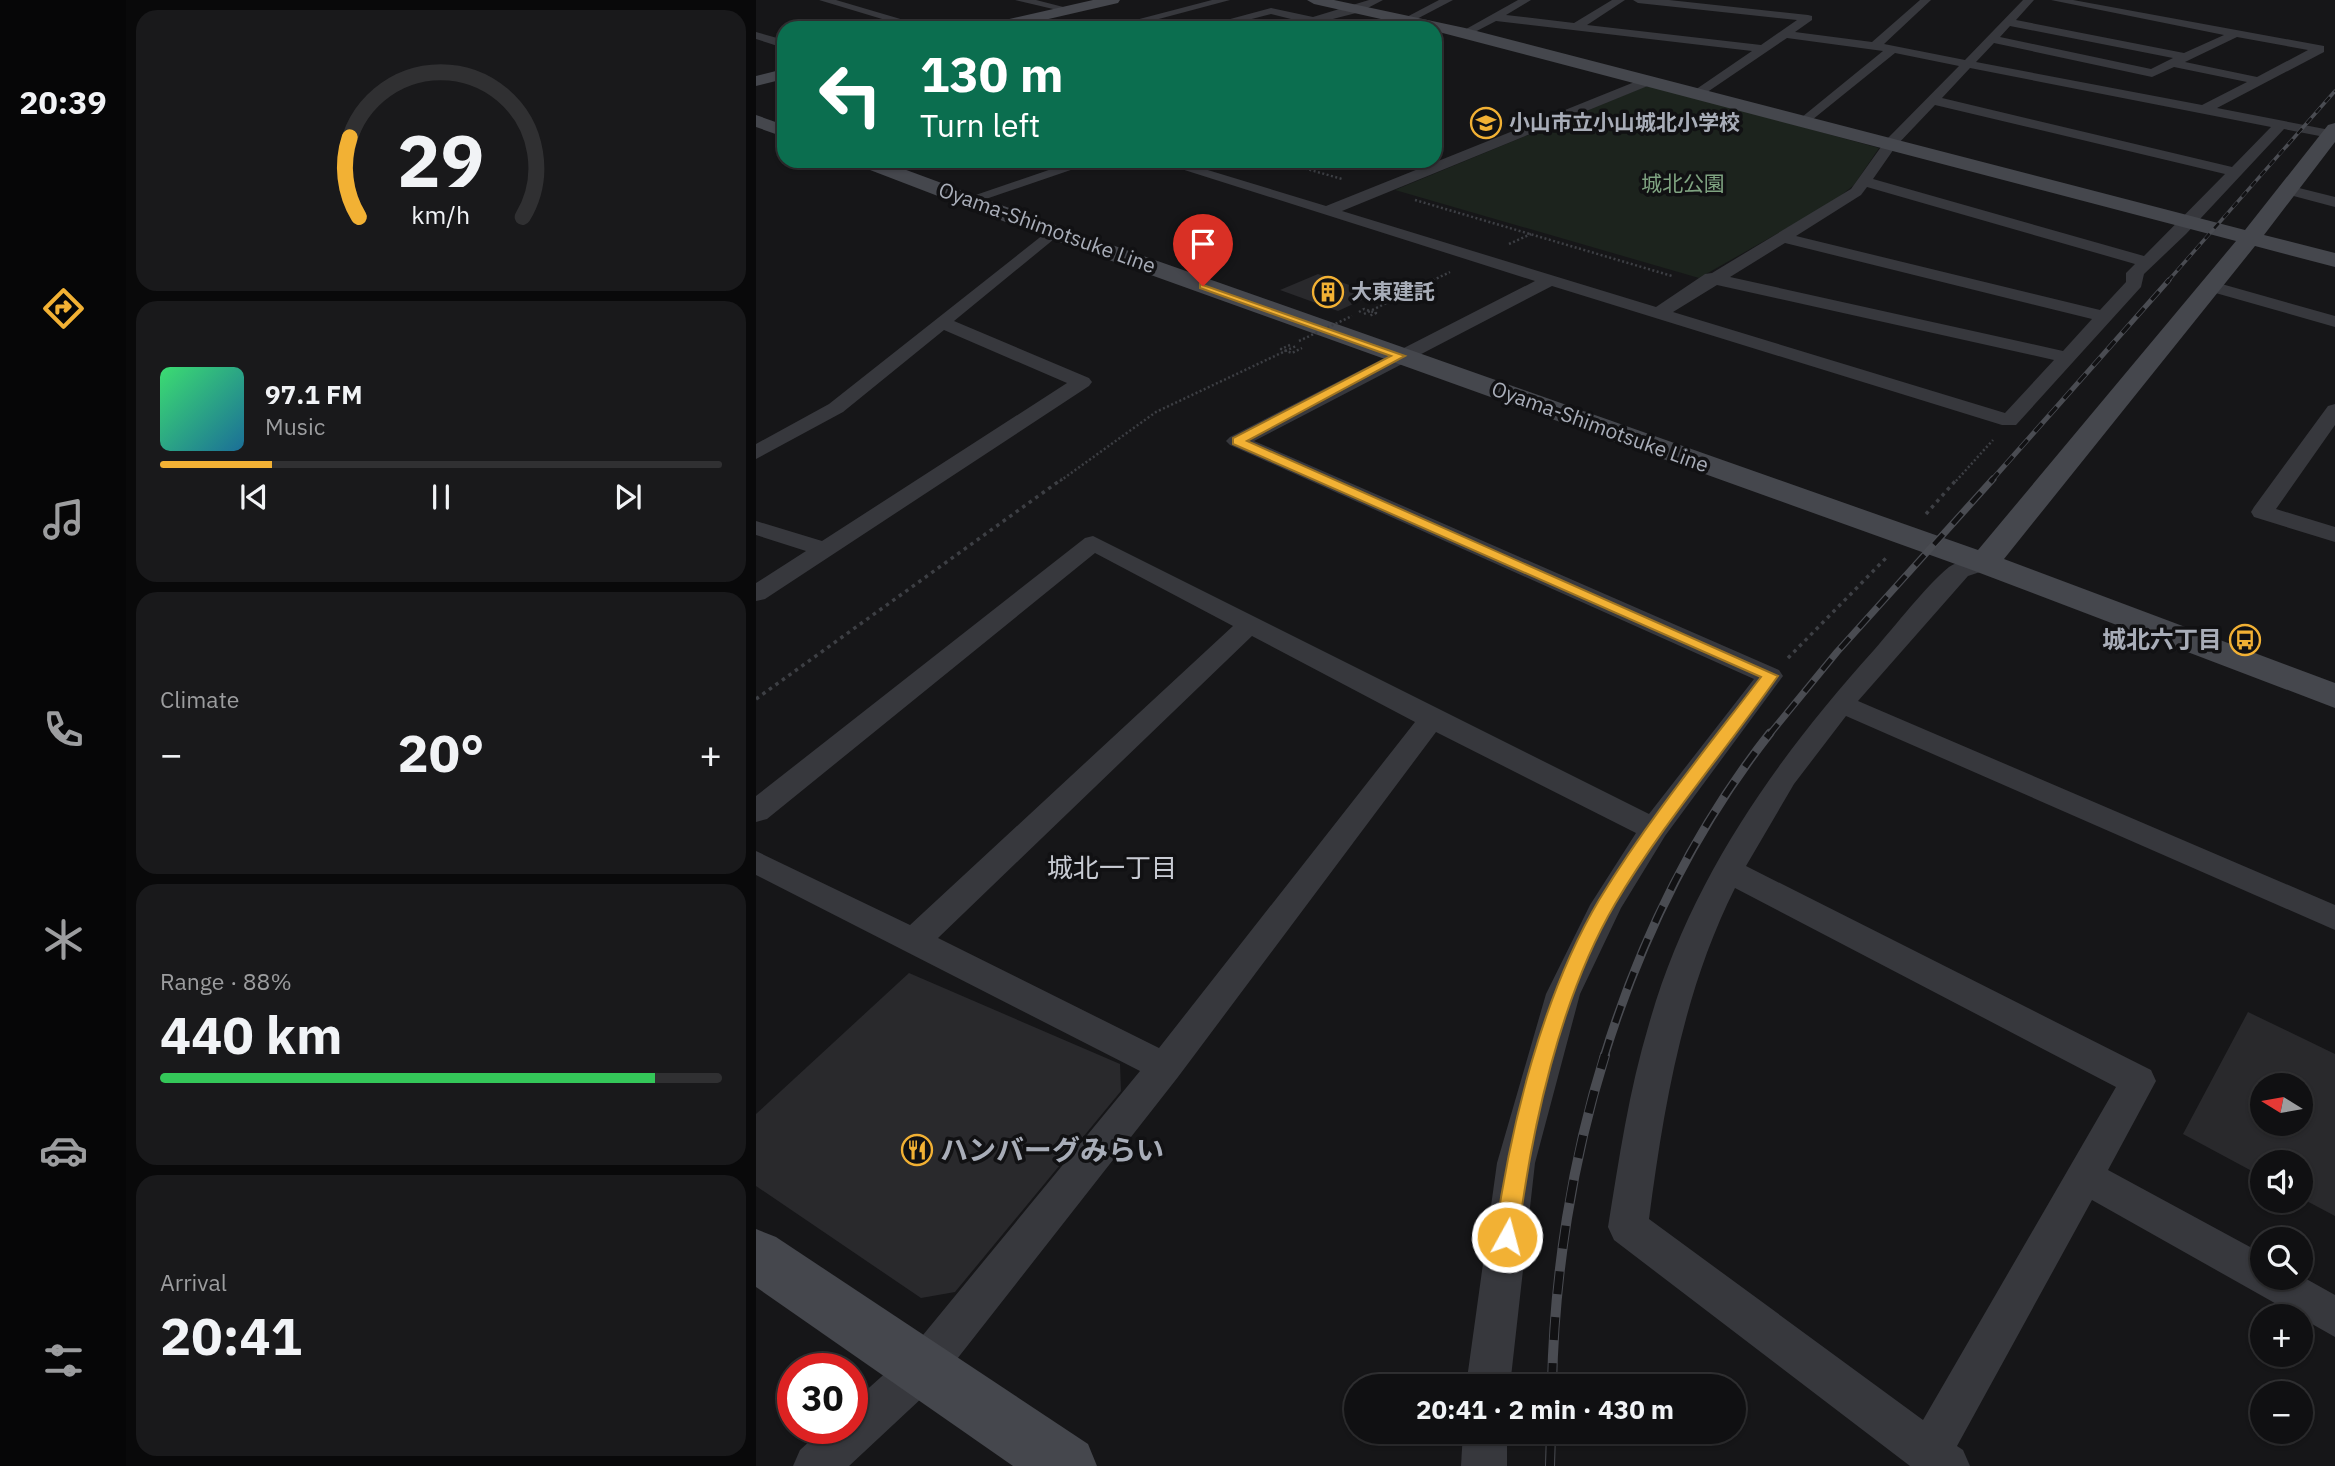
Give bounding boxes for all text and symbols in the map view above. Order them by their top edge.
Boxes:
text: 130 m [920,42,1064,105]
icon: left [805,49,896,140]
text: 20:39 [19,81,107,123]
text: Turn left [920,104,1040,146]
school or university icon: 小山市立小山城北小学校 [1469,106,1503,140]
place label: 小山市立小山城北小学校 [1509,108,1740,136]
text: 29 [397,112,485,207]
park label: 城北公園 [1641,169,1725,197]
street label: Oyama-Shimotsuke Line [935,175,1160,279]
text: km/h [412,197,470,230]
pin [1173,214,1233,286]
icon: arrive [1184,225,1222,263]
building icon: 大東建託 [1311,275,1345,309]
place label: 大東建託 [1351,277,1435,305]
icon: directions [39,284,88,333]
street label: Oyama-Shimotsuke Line [1488,374,1713,478]
text: 97.1 FM [265,377,363,411]
text: Music [265,411,325,441]
icon: previous [235,478,273,516]
icon: pause [422,478,460,516]
icon: next [609,478,647,516]
icon: music [39,495,88,544]
place label: 城北六丁目 [2102,623,2222,655]
bus stop icon: 城北六丁目 [2228,623,2262,657]
text: Climate [160,684,239,714]
icon: phone [39,705,88,754]
text: 20° [398,719,484,786]
text: − [160,729,183,778]
text: + [699,729,722,778]
district label: 城北一丁目 [1047,850,1177,884]
icon: climate [39,915,88,964]
text: Range · 88% [160,966,292,996]
text: 440 km [160,1001,342,1068]
north arrow [2250,1073,2314,1136]
map controls [2250,1073,2313,1444]
icon: car [39,1126,88,1175]
place label: ハンバーグみらい [940,1131,1164,1168]
restaurant icon: ハンバーグみらい [900,1133,934,1167]
button: sound [2250,1150,2313,1213]
position arrow [1470,1200,1544,1274]
button: search [2250,1227,2313,1290]
text: Arrival [160,1267,227,1297]
text: 20:41 [160,1302,302,1369]
button: + [2250,1304,2313,1367]
icon: filters [39,1336,88,1385]
speed limit sign: 30 [777,1353,868,1444]
button: − [2250,1381,2313,1444]
text: 20:41 · 2 min · 430 m [1416,1392,1674,1426]

